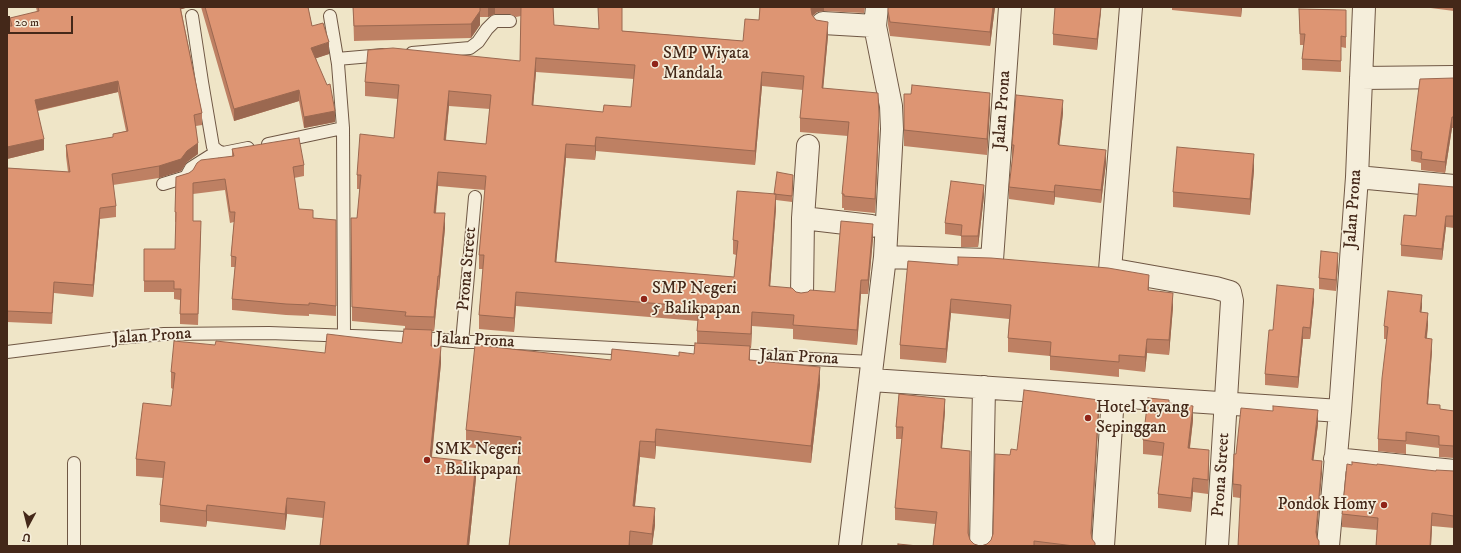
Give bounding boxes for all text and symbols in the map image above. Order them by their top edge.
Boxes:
scale bar [10,8,75,34]
text: 20 m [15,15,39,30]
place label: SMP Wiyata Mandala [663,44,749,84]
marker: SMP Wiyata Mandala [650,59,660,69]
street label: Jalan Prona [990,70,1016,150]
street label: Jalan Prona [1341,169,1367,249]
street label: Prona Street [454,226,482,312]
place label: SMP Negeri 5 Balikpapan [652,279,740,319]
marker: SMP Negeri 5 Balikpapan [639,294,649,304]
street label: Jalan Prona [112,324,192,350]
street label: Jalan Prona [435,329,515,353]
street label: Jalan Prona [759,346,839,370]
place label: Hotel Yayang Sepinggan [1096,398,1189,438]
marker: Hotel Yayang Sepinggan [1083,413,1093,423]
street label: Prona Street [1209,432,1235,518]
place label: SMK Negeri 1 Balikpapan [435,440,522,480]
marker: SMK Negeri 1 Balikpapan [422,455,432,465]
place label: Pondok Homy [1278,495,1376,515]
marker: Pondok Homy [1379,500,1389,510]
north arrow [8,505,48,545]
text: U [21,529,32,544]

